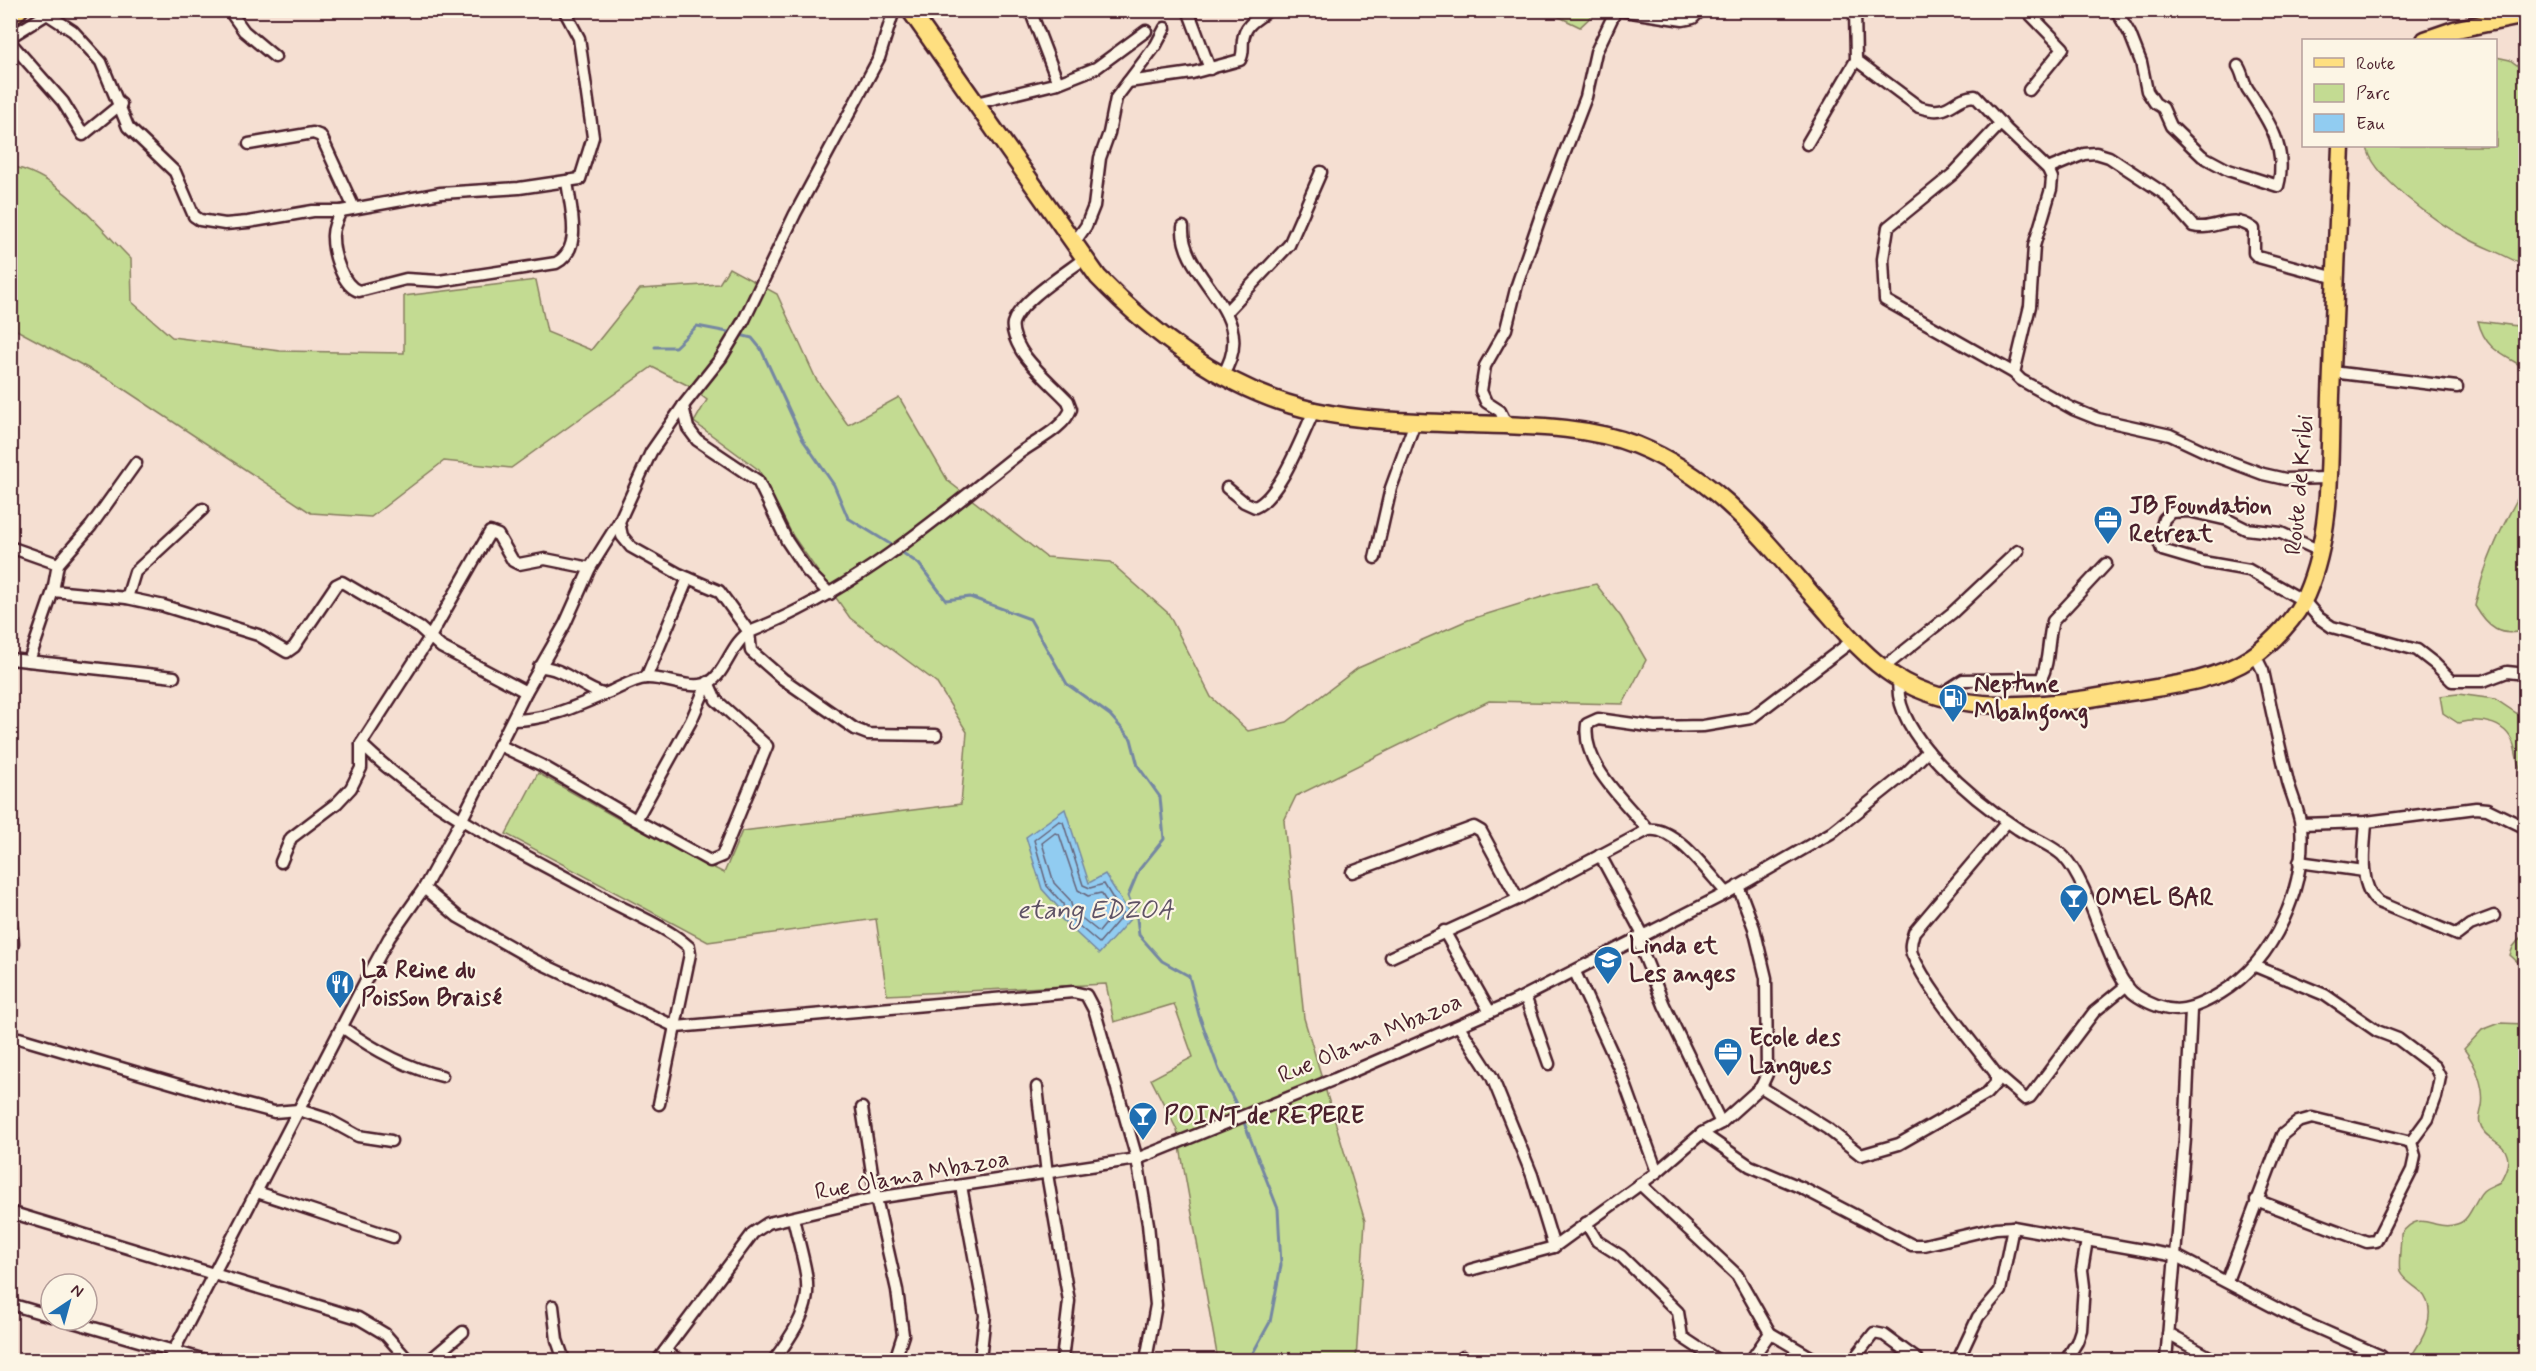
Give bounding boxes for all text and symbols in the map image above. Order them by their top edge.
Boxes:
legend [2302,39,2497,147]
text: Route [2356,52,2395,76]
text: Parc [2356,82,2390,106]
text: Eau [2356,112,2385,136]
street label: Route de Kribi [2278,414,2322,556]
place label: JB Foundation Retreat [2129,491,2272,550]
office icon: JB Foundation Retreat [2092,504,2124,546]
place label: Neptune Mbalngong [1974,669,2088,731]
fuel station icon: Neptune Mbalngong [1937,682,1969,724]
bar icon: OMEL BAR [2058,882,2090,924]
place label: OMEL BAR [2095,883,2214,914]
water label: etang EDZOA [1017,894,1175,930]
place label: Linda et Les anges [1629,931,1736,991]
school or university icon: Linda et Les anges [1592,944,1624,986]
place label: La Reine du Poisson Braisé [361,955,502,1014]
restaurant icon: La Reine du Poisson Braisé [324,968,356,1010]
street label: Rue Olama Mbazoa [1273,986,1467,1092]
place label: Ecole des Langues [1749,1023,1841,1085]
office icon: Ecole des Langues [1712,1036,1744,1078]
bar icon: POINT de REPERE [1127,1100,1159,1142]
place label: POINT de REPERE [1164,1101,1365,1132]
street label: Rue Olama Mbazoa [812,1144,1012,1208]
north arrow [39,1272,99,1332]
text: N [66,1279,87,1303]

